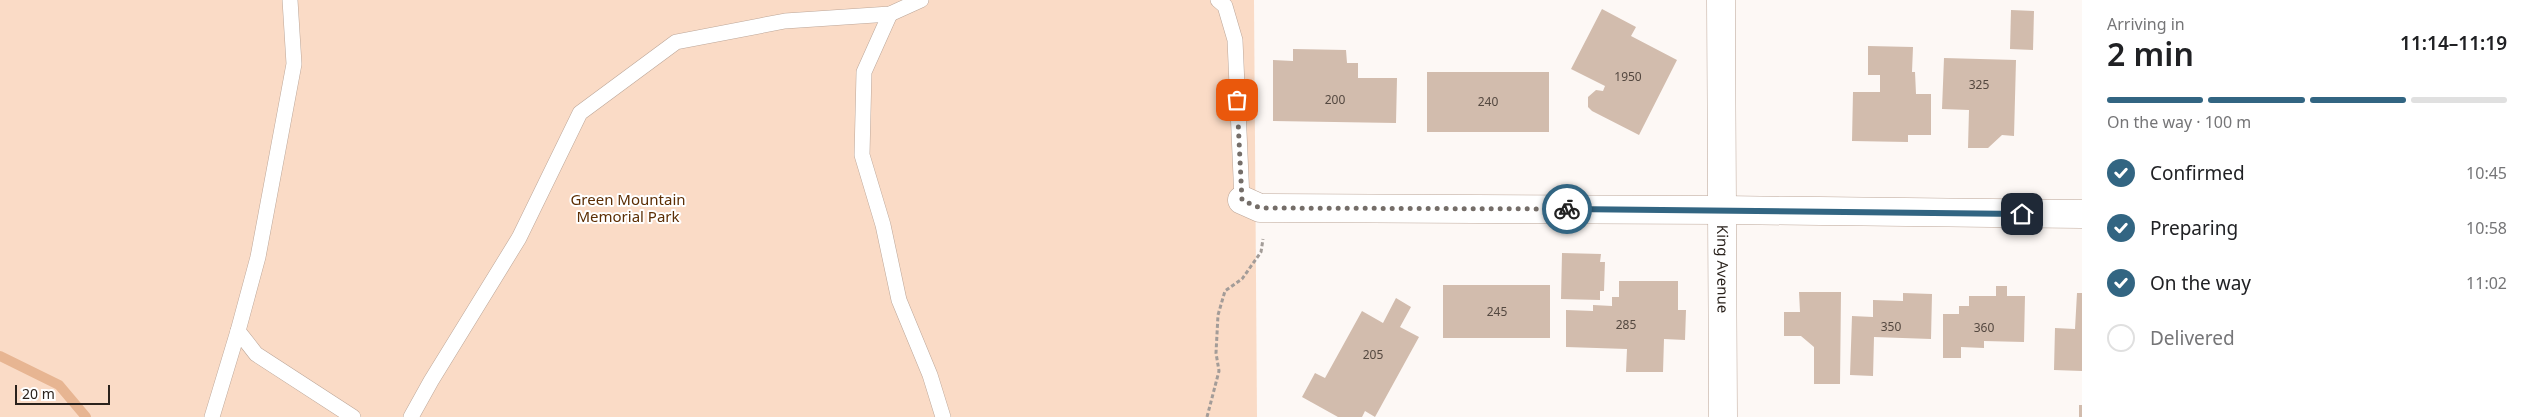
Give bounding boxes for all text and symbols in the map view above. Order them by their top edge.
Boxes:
text: Arriving in [2107,13,2185,35]
text: 11:14–11:19 [2400,30,2507,56]
text: 2 min [2107,32,2194,75]
house number: 1950 [1614,68,1642,85]
house number: 325 [1969,76,1989,93]
pin [1216,79,1258,121]
icon: bag [1223,86,1251,114]
house number: 200 [1325,91,1345,108]
house number: 240 [1478,93,1498,110]
text: On the way · 100 m [2107,111,2251,133]
icon: check [2107,159,2135,187]
text: Confirmed [2150,160,2245,186]
text: 10:45 [2466,162,2507,184]
courier [1542,184,1592,234]
park label: Green Mountain Memorial Park [570,189,686,226]
pin [2001,193,2043,235]
icon: bike [1553,195,1581,223]
icon: home [2008,200,2036,228]
icon: check [2107,214,2135,242]
text: Preparing [2150,215,2238,241]
text: 10:58 [2466,217,2507,239]
street label: King Avenue [1713,225,1734,313]
icon: check [2107,269,2135,297]
text: On the way [2150,270,2251,296]
text: 11:02 [2466,272,2507,294]
house number: 245 [1487,303,1507,320]
house number: 285 [1616,316,1636,333]
house number: 350 [1881,318,1901,335]
house number: 360 [1974,319,1994,336]
text: Delivered [2150,325,2235,351]
house number: 205 [1363,346,1383,363]
scale bar [15,382,110,405]
text: 20 m [22,384,55,403]

